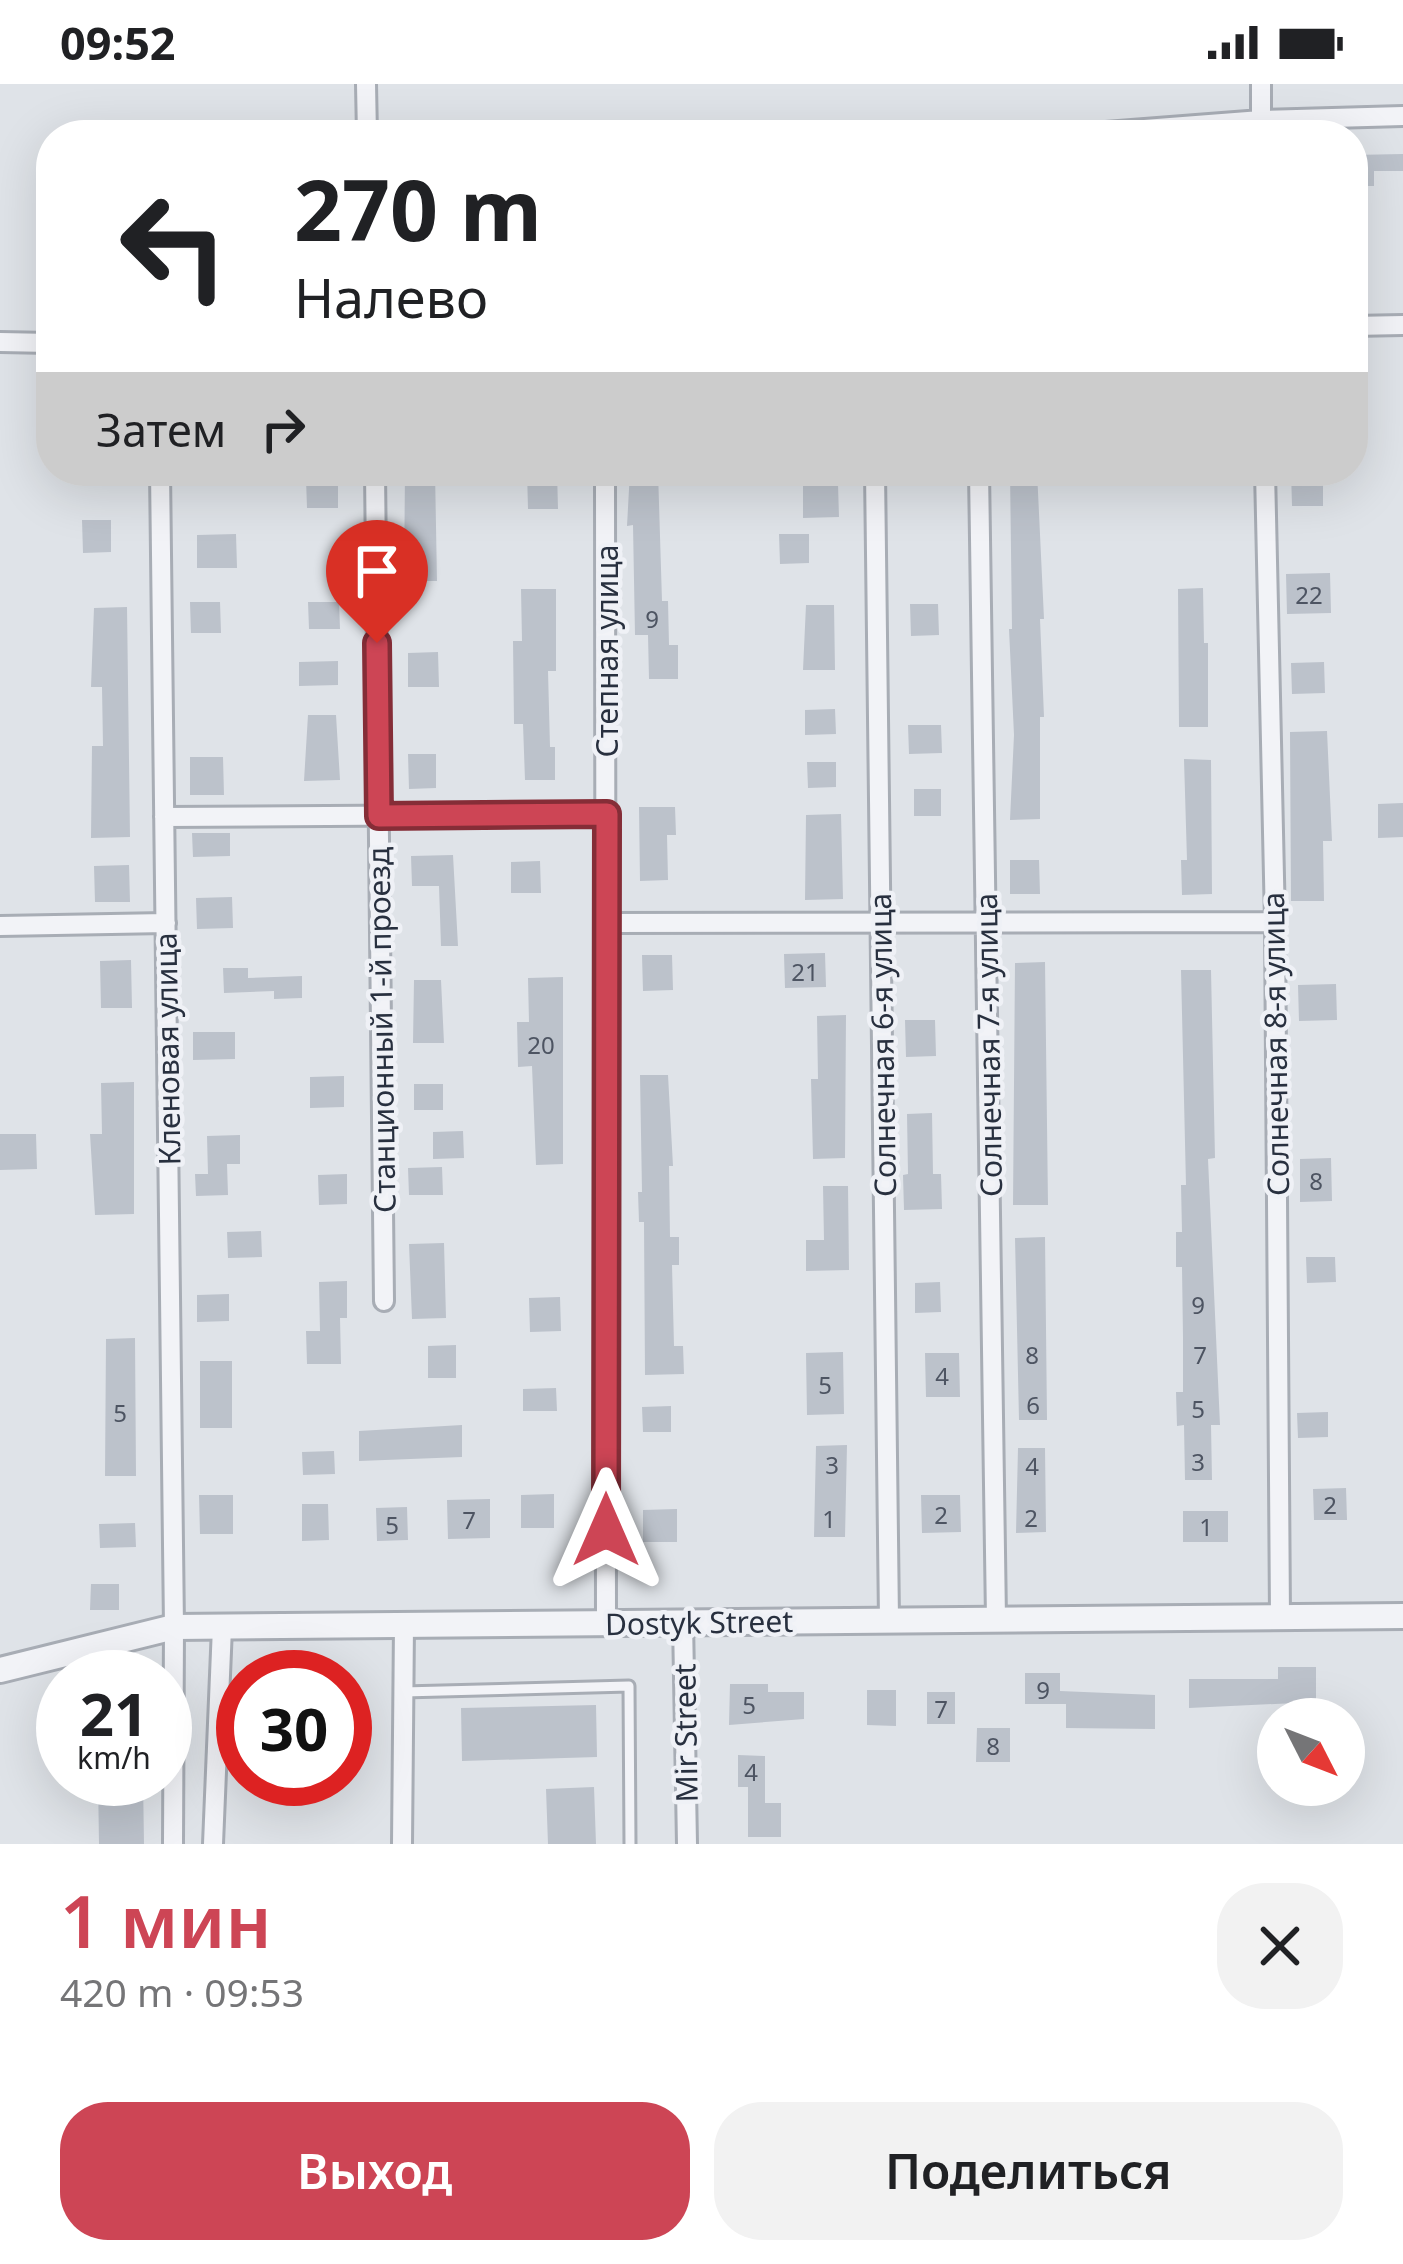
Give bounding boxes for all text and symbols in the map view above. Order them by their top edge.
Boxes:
text: 09:52 [60,12,176,73]
text: 270 m [294,151,542,266]
icon: left [96,168,252,324]
text: Налево [294,260,488,334]
icon: right [250,396,316,462]
text: Затем [96,399,226,460]
pin [326,520,428,643]
icon: arrive [344,538,410,604]
street label: Степная улица [586,545,627,757]
house number: 22 [1295,578,1323,611]
house number: 9 [645,602,659,635]
street label: Станционный 1-й проезд [357,847,405,1213]
street label: Солнечная 8-я улица [1252,892,1298,1196]
street label: Солнечная 6-я улица [859,893,905,1197]
street label: Солнечная 7-я улица [965,893,1011,1197]
street label: Кленовая улица [144,932,190,1166]
house number: 21 [791,955,819,988]
house number: 20 [527,1028,555,1061]
house number: 8 [1309,1164,1323,1197]
house number: 9 [1191,1288,1205,1321]
house number: 8 [1025,1338,1039,1371]
house number: 7 [1193,1338,1207,1371]
house number: 4 [935,1359,949,1392]
house number: 5 [818,1368,832,1401]
house number: 6 [1026,1388,1040,1421]
house number: 5 [1191,1392,1205,1425]
house number: 5 [113,1396,127,1429]
house number: 3 [1191,1445,1205,1478]
house number: 3 [825,1448,839,1481]
house number: 4 [1025,1449,1039,1482]
position arrow [543,1467,669,1593]
house number: 2 [1323,1488,1337,1521]
house number: 2 [934,1498,948,1531]
house number: 2 [1024,1501,1038,1534]
house number: 1 [822,1502,836,1535]
house number: 7 [462,1503,476,1536]
house number: 5 [385,1508,399,1541]
house number: 1 [1199,1510,1213,1543]
street label: Dostyk Street [605,1600,794,1644]
speed limit sign: 30 [216,1650,372,1806]
street label: Mir Street [663,1663,707,1803]
text: 21 [80,1672,148,1754]
house number: 9 [1036,1673,1050,1706]
house number: 5 [742,1688,756,1721]
house number: 7 [934,1692,948,1725]
north arrow [1257,1698,1365,1806]
map controls [1257,1698,1365,1806]
house number: 8 [986,1729,1000,1762]
text: km/h [77,1737,151,1778]
house number: 4 [744,1755,758,1788]
text: 1 мин [60,1871,271,1969]
button: close [1217,1883,1343,2009]
text: 420 m · 09:53 [60,1965,304,2018]
button: Выход [60,2102,690,2240]
button: Поделиться [714,2102,1343,2240]

